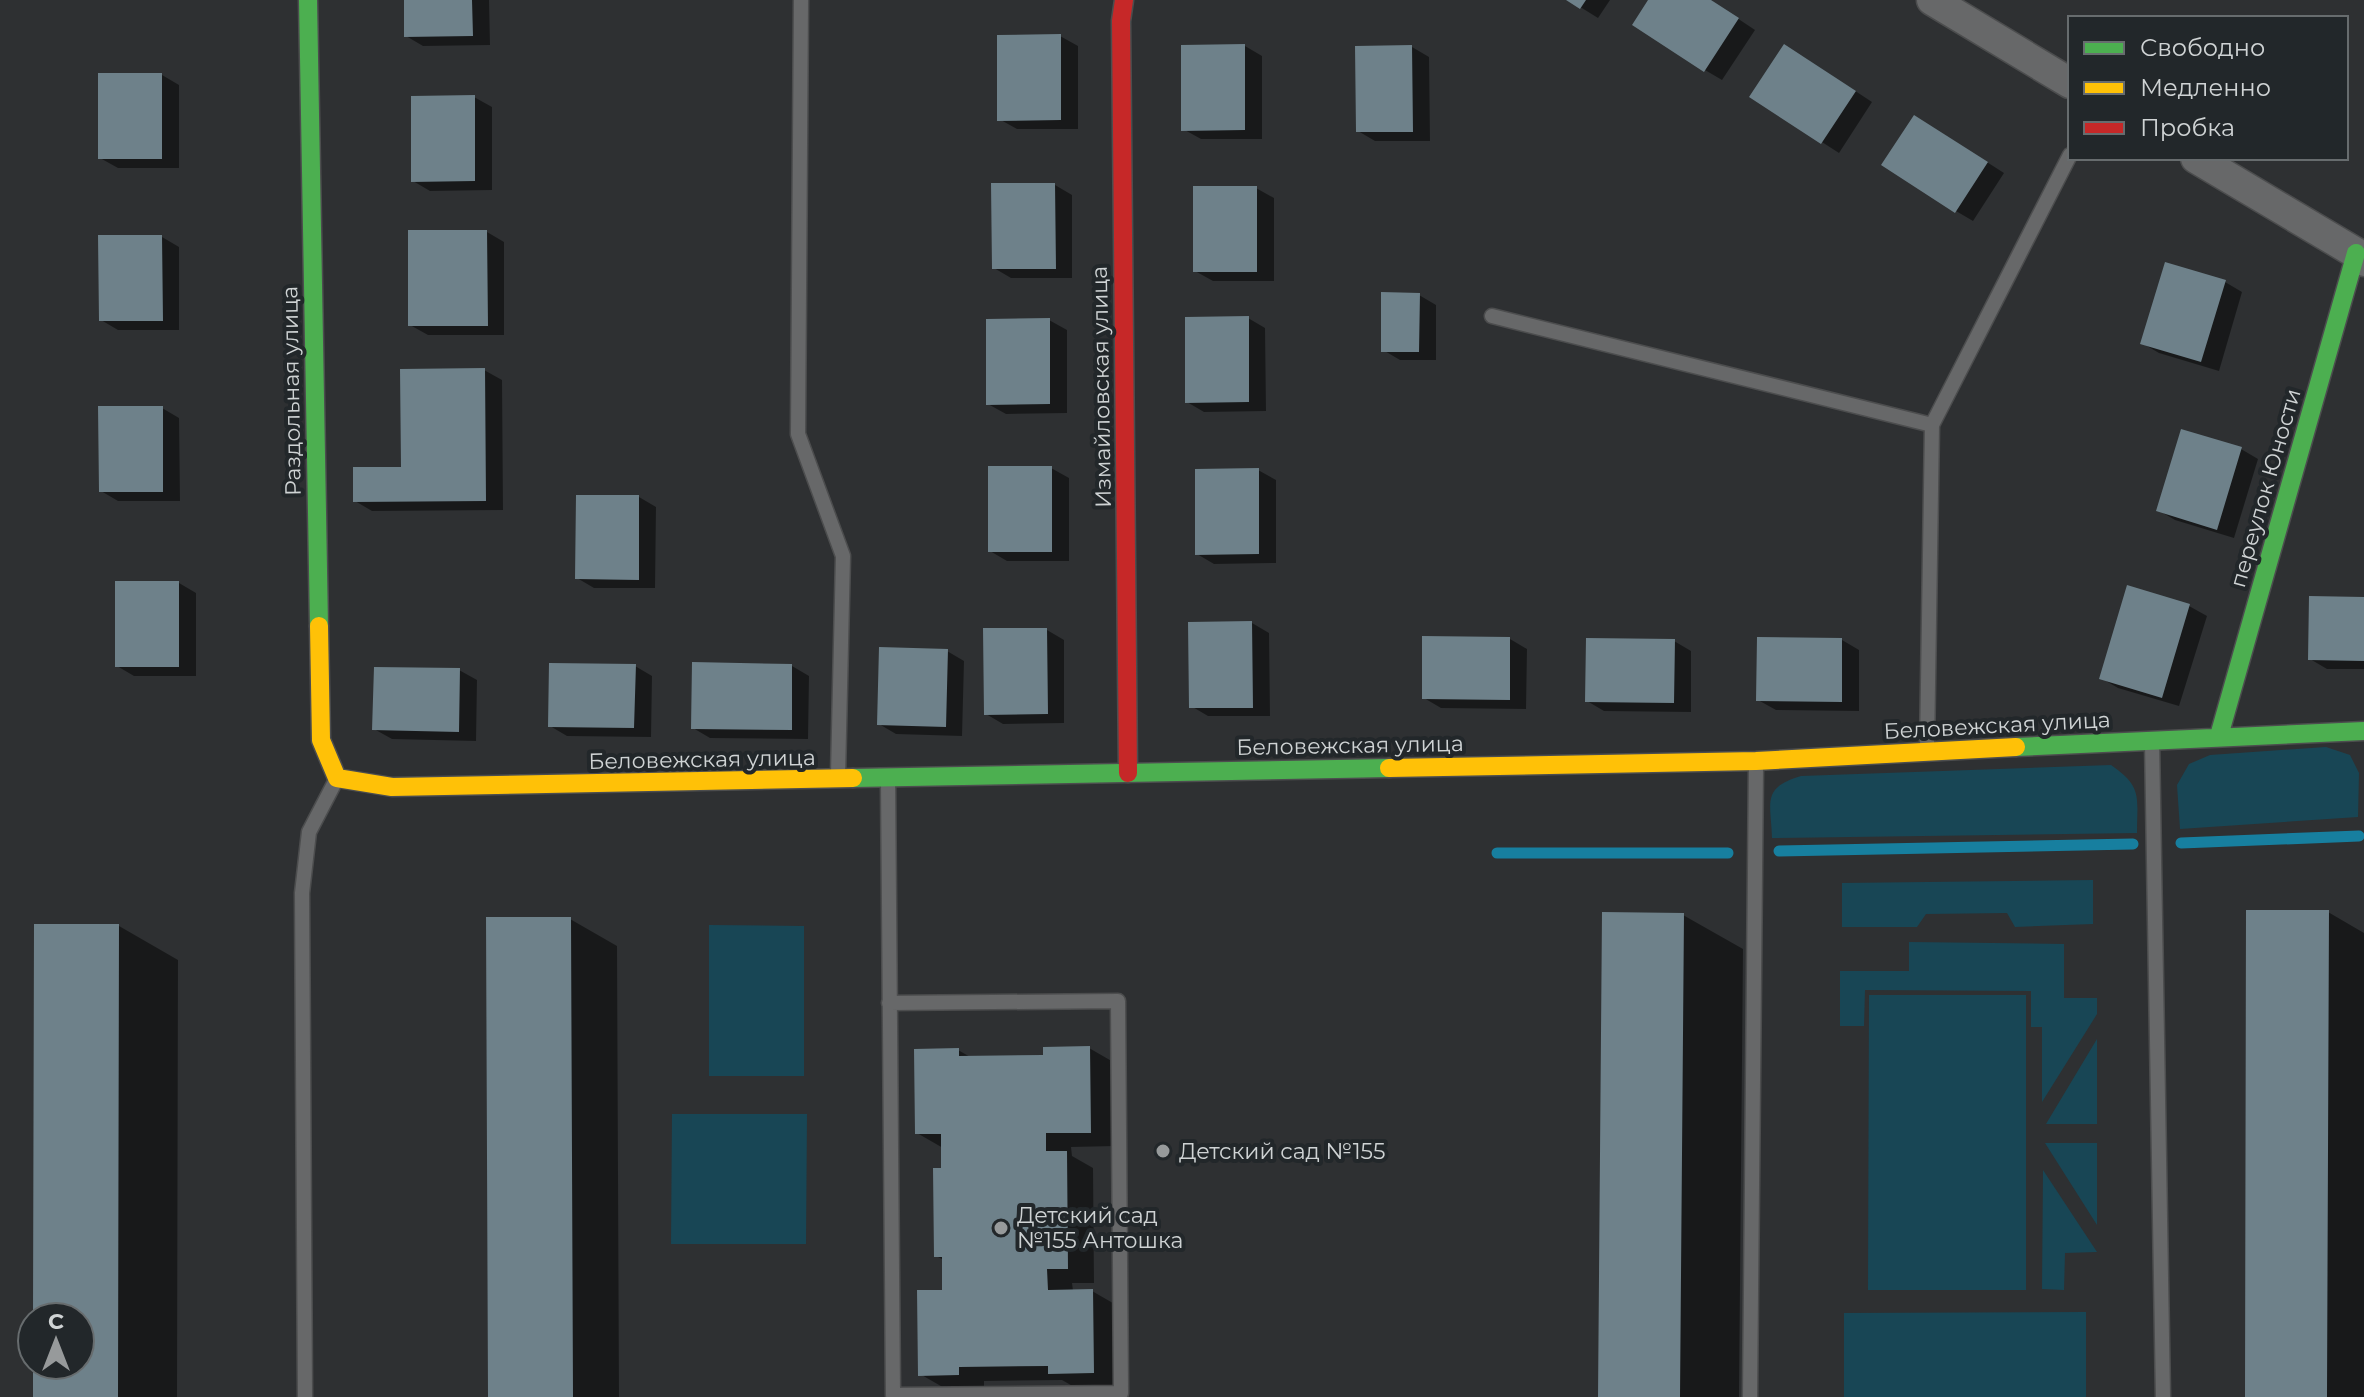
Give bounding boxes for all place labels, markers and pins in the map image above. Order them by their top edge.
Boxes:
place label: Детский сад №155 [1179,1138,1385,1165]
marker: Детский сад №155 [1154,1142,1172,1160]
place label: Детский сад №155 Антошка [1017,1202,1183,1254]
marker: Детский сад №155 Антошка [992,1219,1010,1237]

